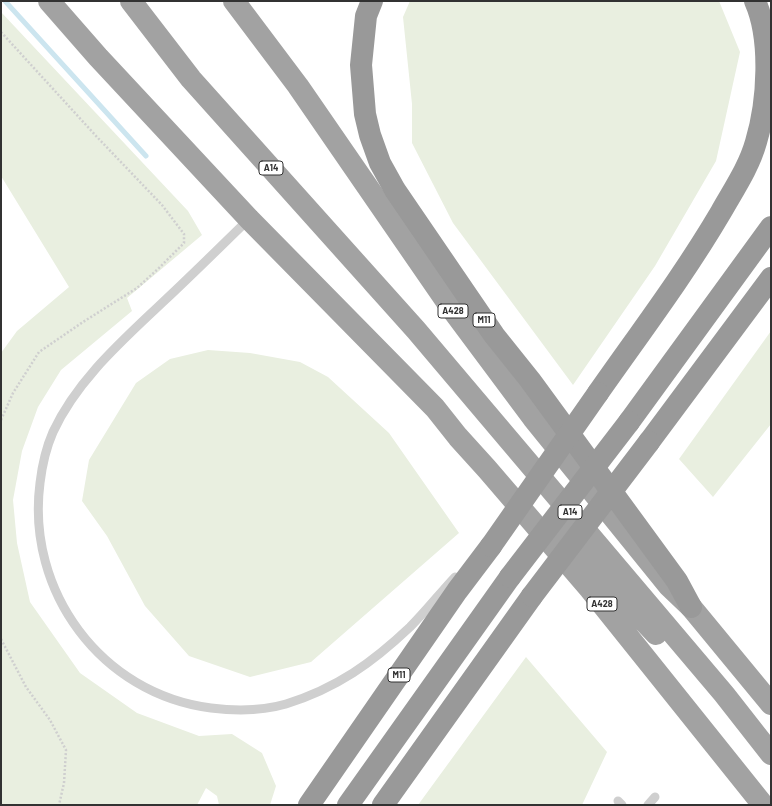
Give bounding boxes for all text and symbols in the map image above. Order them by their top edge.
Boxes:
road number: A14 [259,161,283,175]
road number: A428 [438,304,468,318]
road number: M11 [473,313,495,327]
road number: A14 [558,505,582,519]
road number: A428 [587,597,617,611]
road number: M11 [388,668,410,682]

